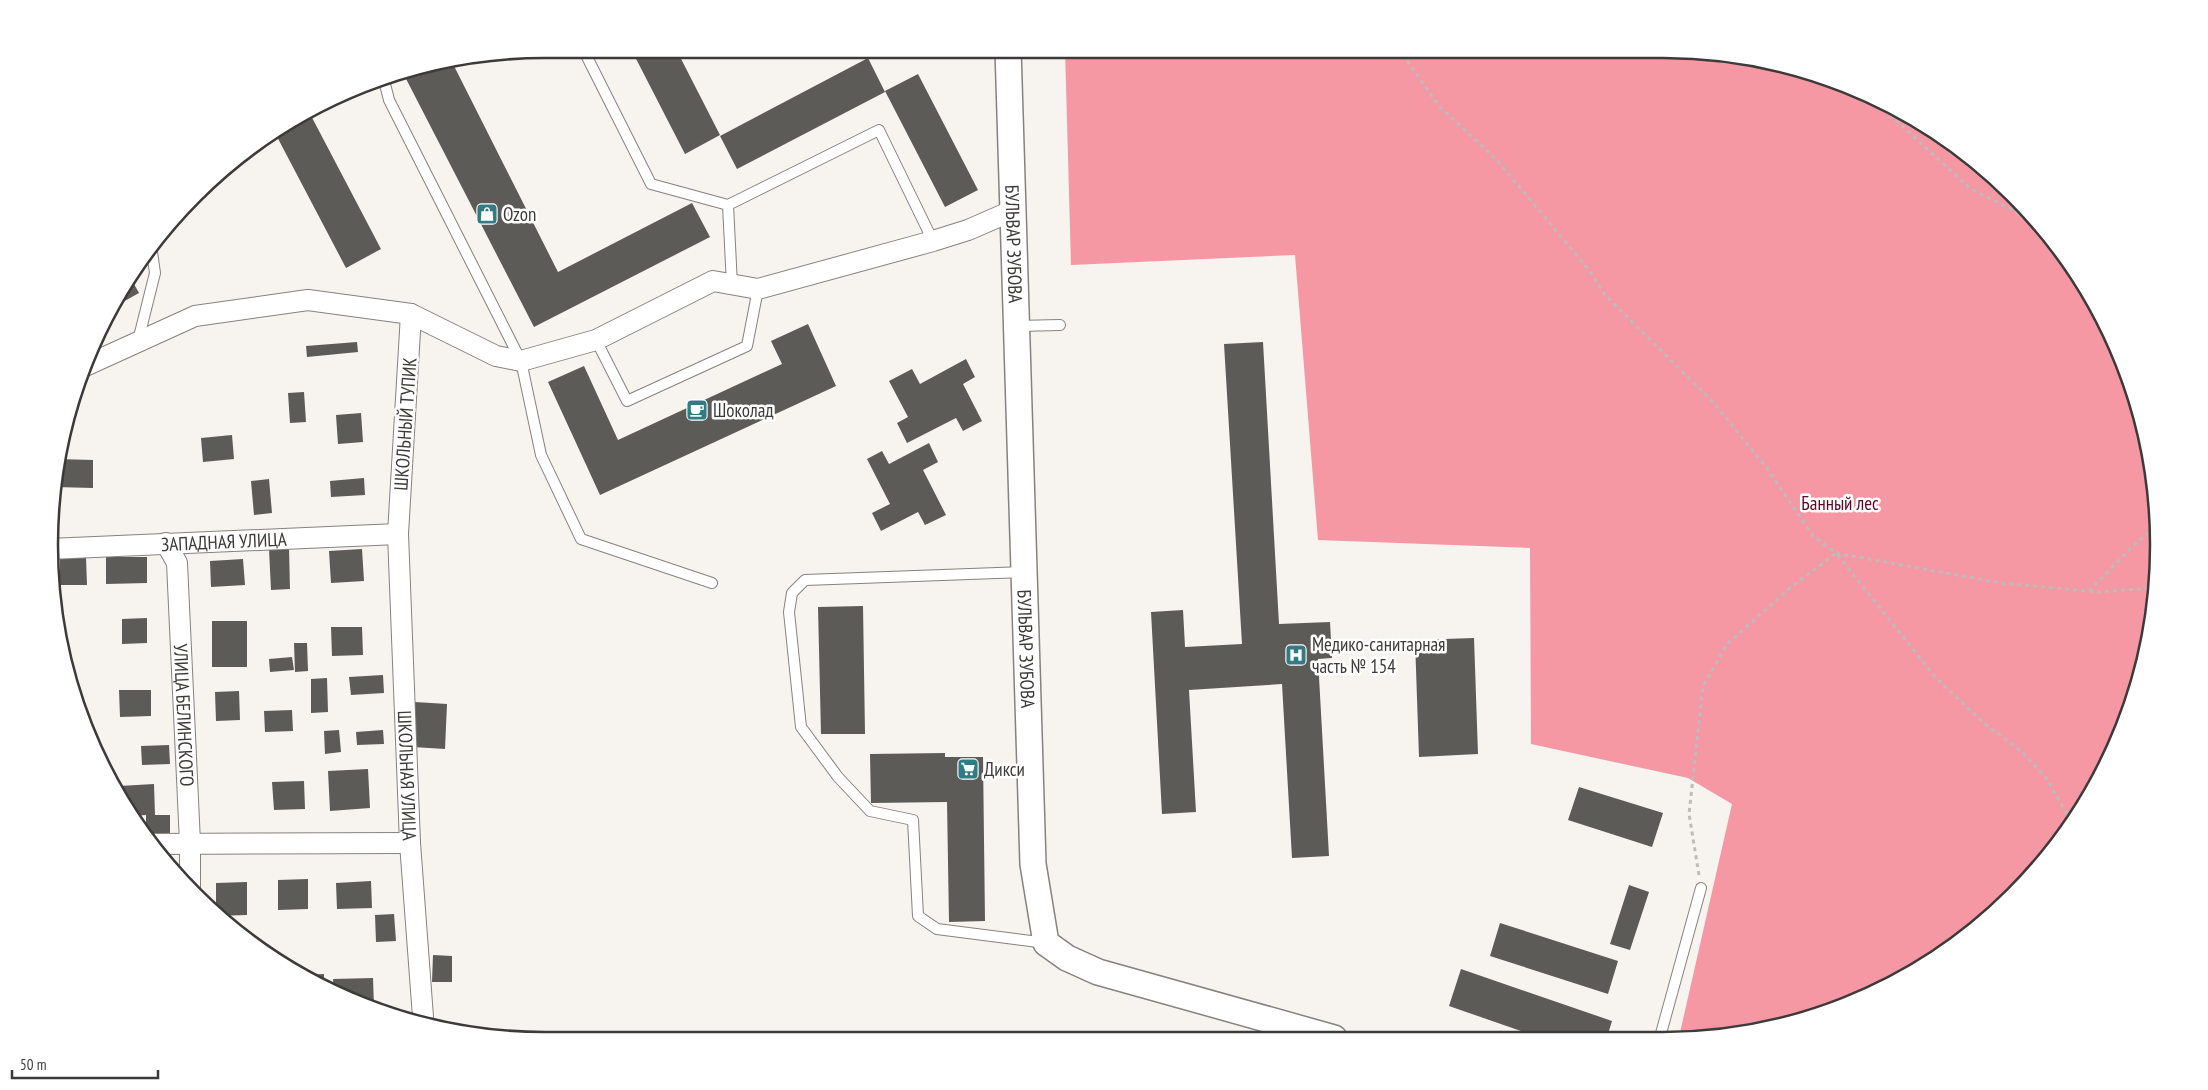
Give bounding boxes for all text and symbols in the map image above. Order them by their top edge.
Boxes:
street label: БУЛЬВАР ЗУБОВА [1000,184,1028,303]
shop icon: Ozon [475,202,499,226]
place label: Ozon [503,202,536,226]
street label: ШКОЛЬНЫЙ ТУПИК [388,357,422,491]
cafe icon: Шоколад [685,398,709,422]
place label: Шоколад [713,398,774,422]
park label: Банный лес [1801,491,1879,515]
street label: ЗАПАДНАЯ УЛИЦА [161,527,287,556]
street label: БУЛЬВАР ЗУБОВА [1013,589,1040,708]
place label: Медико-санитарная часть № 154 [1312,632,1445,678]
street label: УЛИЦА БЕЛИНСКОГО [169,643,199,787]
hospital icon: Медико-санитарная часть № 154 [1284,643,1308,667]
street label: ШКОЛЬНАЯ УЛИЦА [393,710,422,841]
supermarket icon: Дикси [956,757,980,781]
place label: Дикси [984,757,1025,781]
scale bar [12,1048,159,1080]
text: 50 m [20,1055,46,1074]

